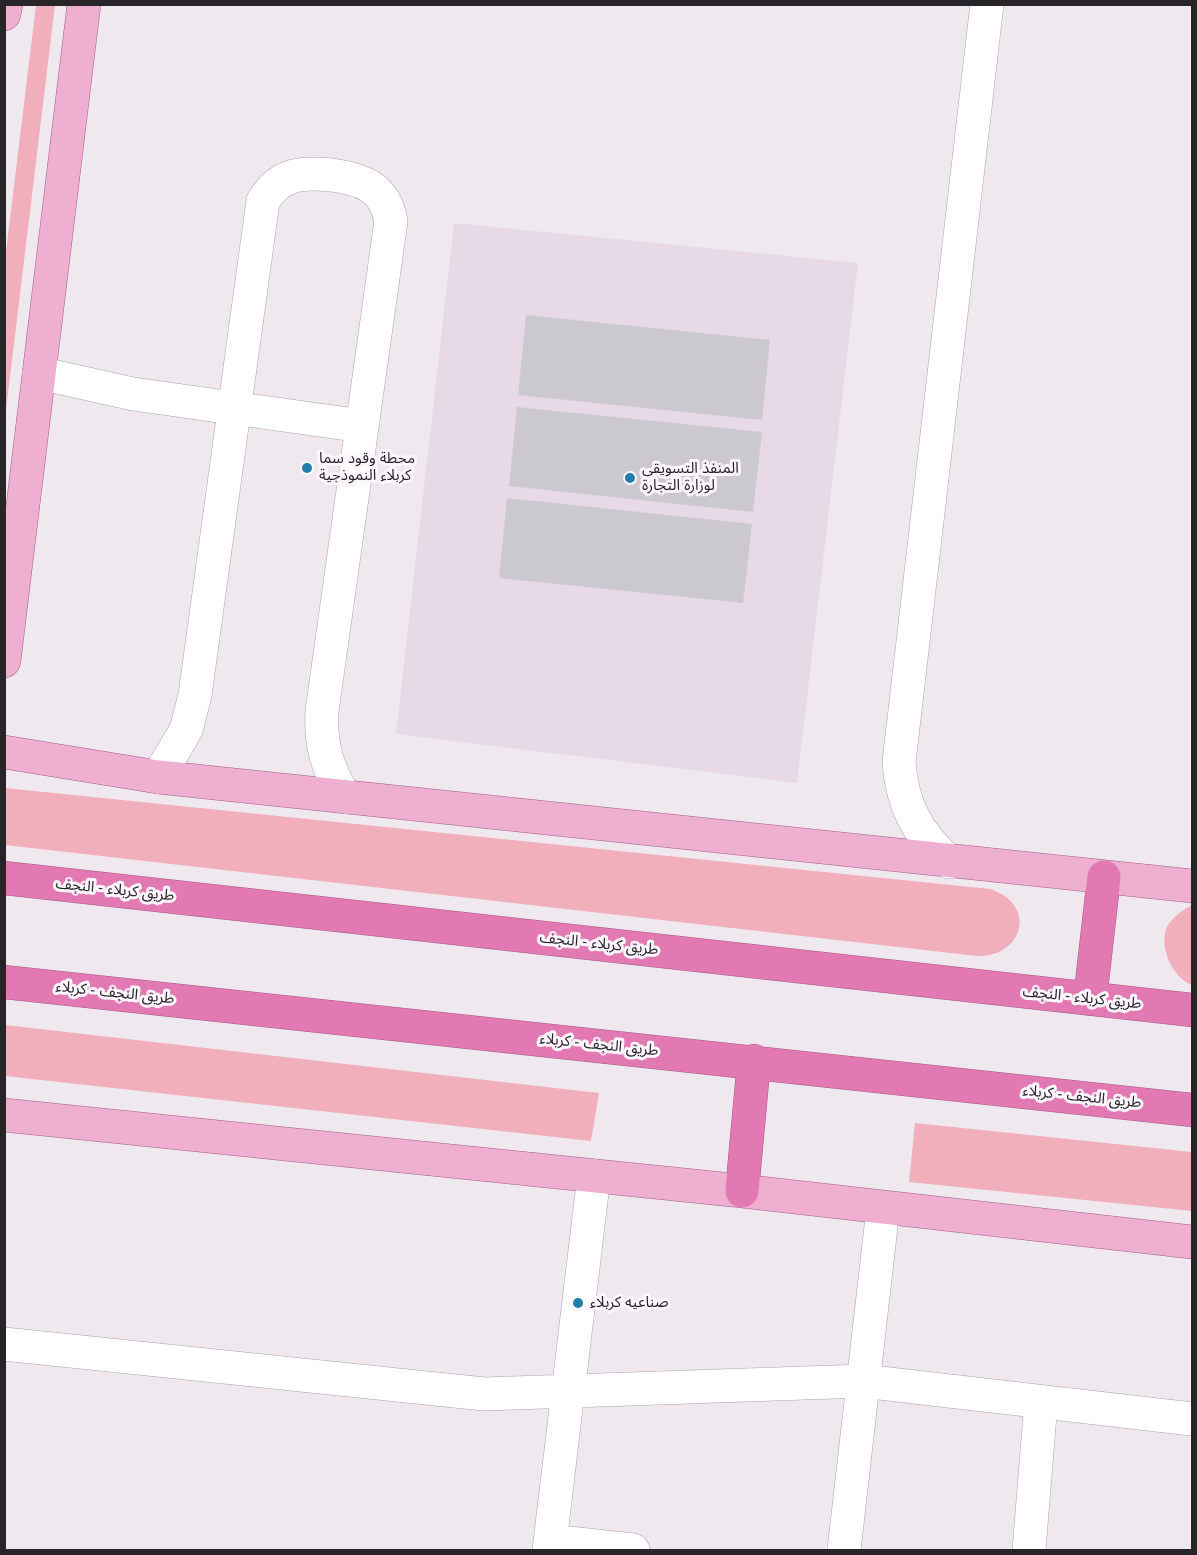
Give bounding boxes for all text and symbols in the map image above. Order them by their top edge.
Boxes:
place label: محطة وقود سما كربلاء النموذجية [319,450,415,485]
place label: المنفذ التسويقي لوزارة التجارة [642,460,739,495]
marker: محطة وقود سما كربلاء النموذجية [300,461,314,475]
marker: المنفذ التسويقي لوزارة التجارة [623,471,637,485]
street label: طريق كربلاء - النجف [55,875,175,905]
street label: طريق كربلاء - النجف [539,929,659,959]
street label: طريق النجف - كربلاء [55,978,175,1008]
street label: طريق كربلاء - النجف [1022,983,1142,1013]
street label: طريق النجف - كربلاء [539,1030,659,1060]
street label: طريق النجف - كربلاء [1022,1082,1142,1112]
place label: صناعيه كربلاء [590,1294,669,1312]
marker: صناعيه كربلاء [571,1296,585,1310]

